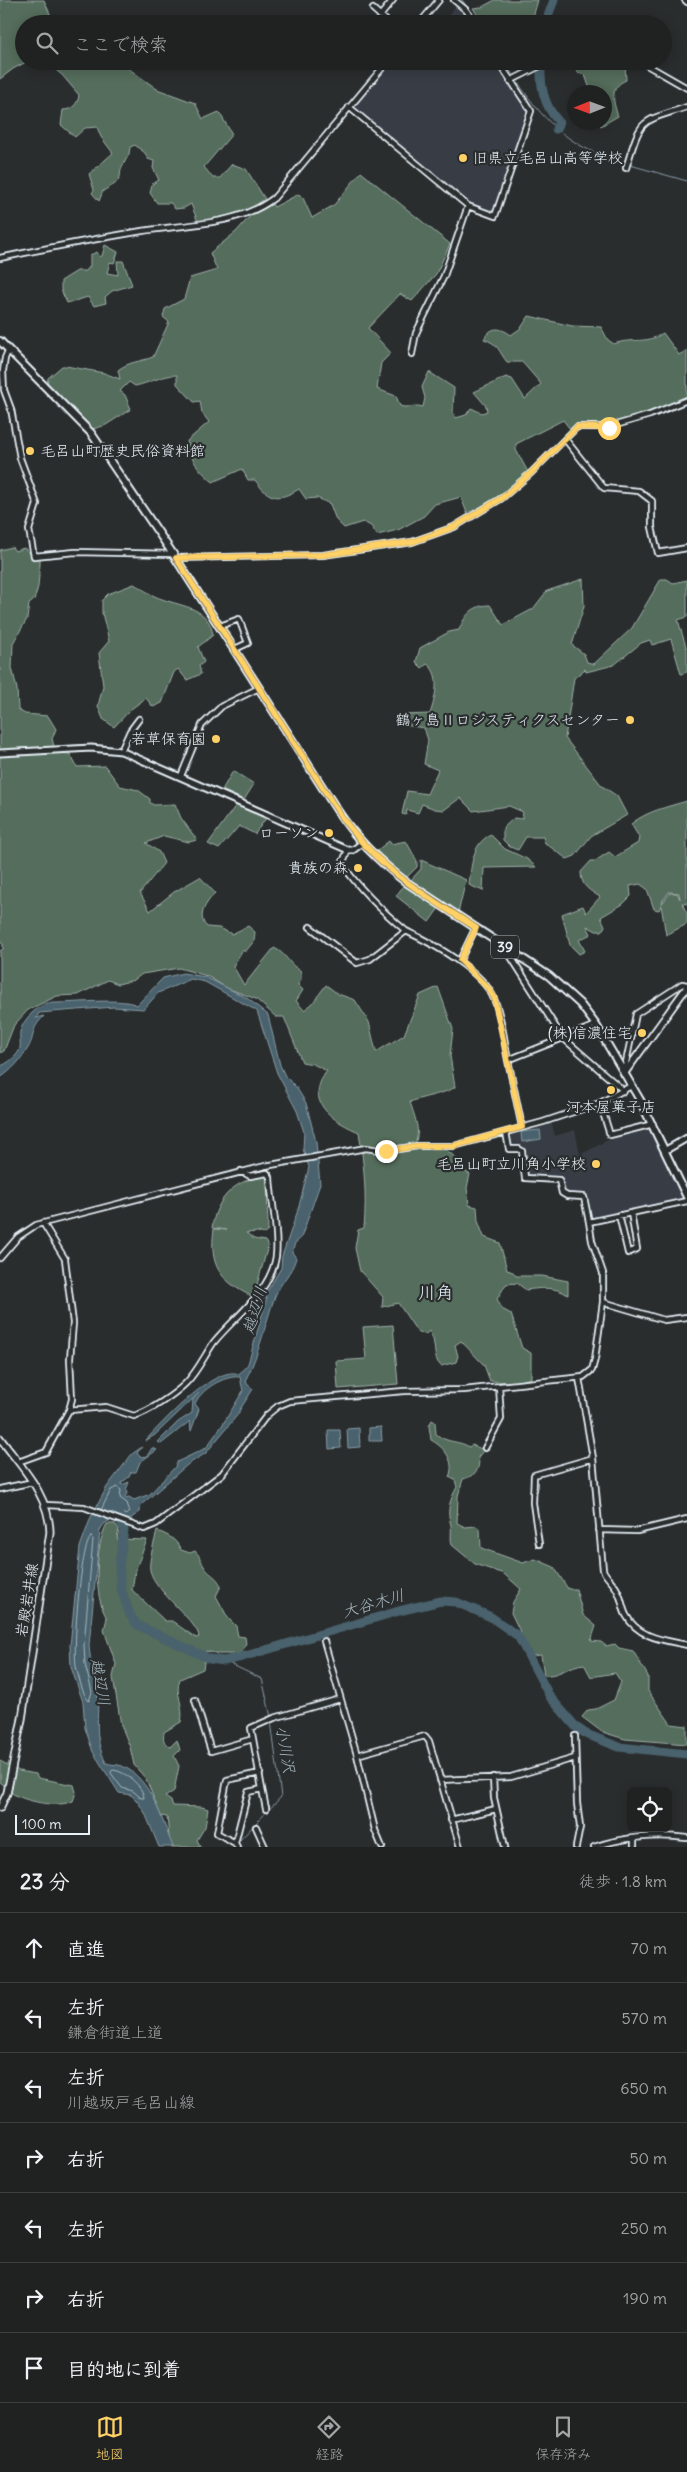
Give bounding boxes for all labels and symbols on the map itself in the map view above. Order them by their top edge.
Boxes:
north arrow [567,85,612,130]
place label: 旧県立毛呂山高等学校 [473,148,623,167]
marker: 旧県立毛呂山高等学校 [457,152,469,164]
route start [598,417,621,440]
place label: 毛呂山町歴史民俗資料館 [40,441,205,460]
marker: 毛呂山町歴史民俗資料館 [24,445,36,457]
place label: 鶴ヶ島Ⅱロジスティクスセンター [396,710,620,729]
marker: 鶴ヶ島Ⅱロジスティクスセンター [624,714,636,726]
place label: 若草保育園 [131,729,206,748]
marker: 若草保育園 [210,733,222,745]
place label: ローソン [259,823,319,842]
marker: ローソン [323,827,335,839]
place label: 貴族の森 [288,858,348,877]
marker: 貴族の森 [352,862,364,874]
road number: 39 [491,936,519,959]
place label: (株)信濃住宅 [548,1023,632,1042]
marker: (株)信濃住宅 [636,1027,648,1039]
marker: 河本屋菓子店 [605,1084,617,1096]
place label: 河本屋菓子店 [566,1097,656,1116]
route end [375,1140,398,1163]
place label: 毛呂山町立川角小学校 [436,1154,586,1173]
marker: 毛呂山町立川角小学校 [590,1158,602,1170]
district label: 川角 [418,1281,454,1304]
water label: 越辺川 [237,1284,271,1337]
street label: 岩殿岩井線 [11,1561,42,1638]
water label: 大谷木川 [339,1585,407,1621]
water label: 越辺川 [87,1656,115,1707]
water label: 小川沢 [272,1724,300,1775]
scale bar [15,1812,90,1835]

